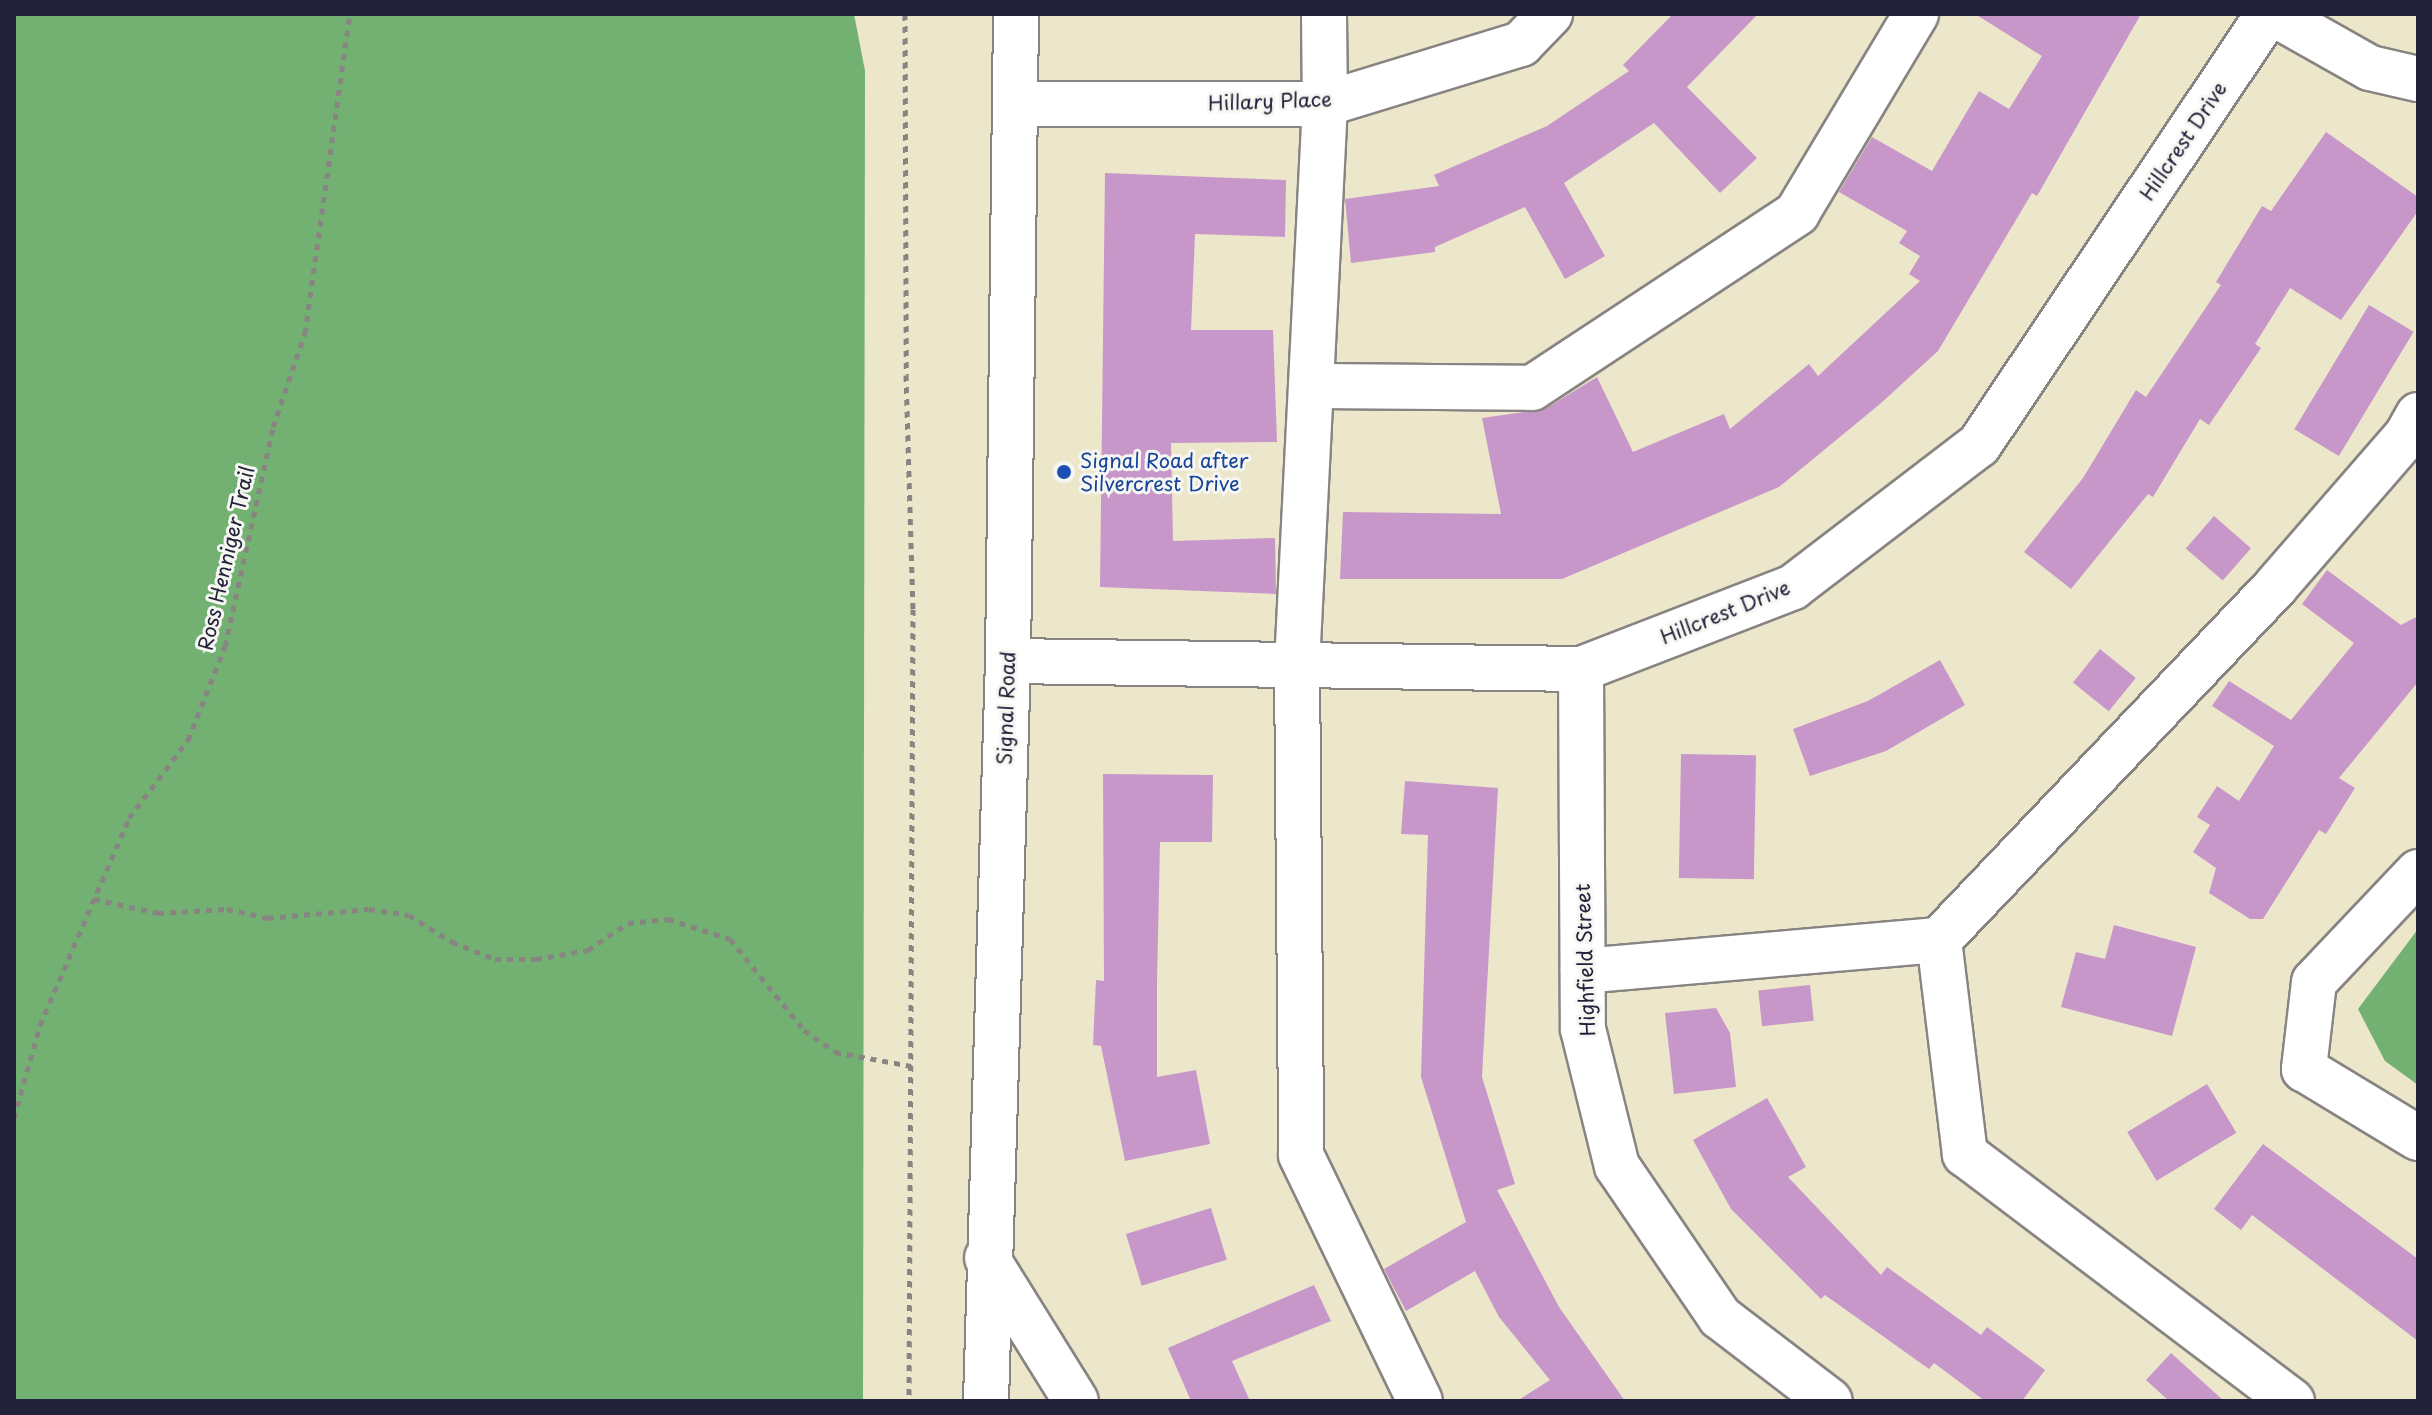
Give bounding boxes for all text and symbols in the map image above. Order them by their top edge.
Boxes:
street label: Hillcrest Drive [2135,77,2231,205]
street label: Hillary Place [1208,87,1332,115]
place label: Signal Road after Silvercrest Drive [1080,448,1249,495]
marker: Signal Road after Silvercrest Drive [1055,463,1073,481]
street label: Ross Henniger Trail [193,464,259,652]
street label: Hillcrest Drive [1657,575,1793,649]
street label: Signal Road [992,651,1020,765]
street label: Highfield Street [1570,883,1600,1037]

